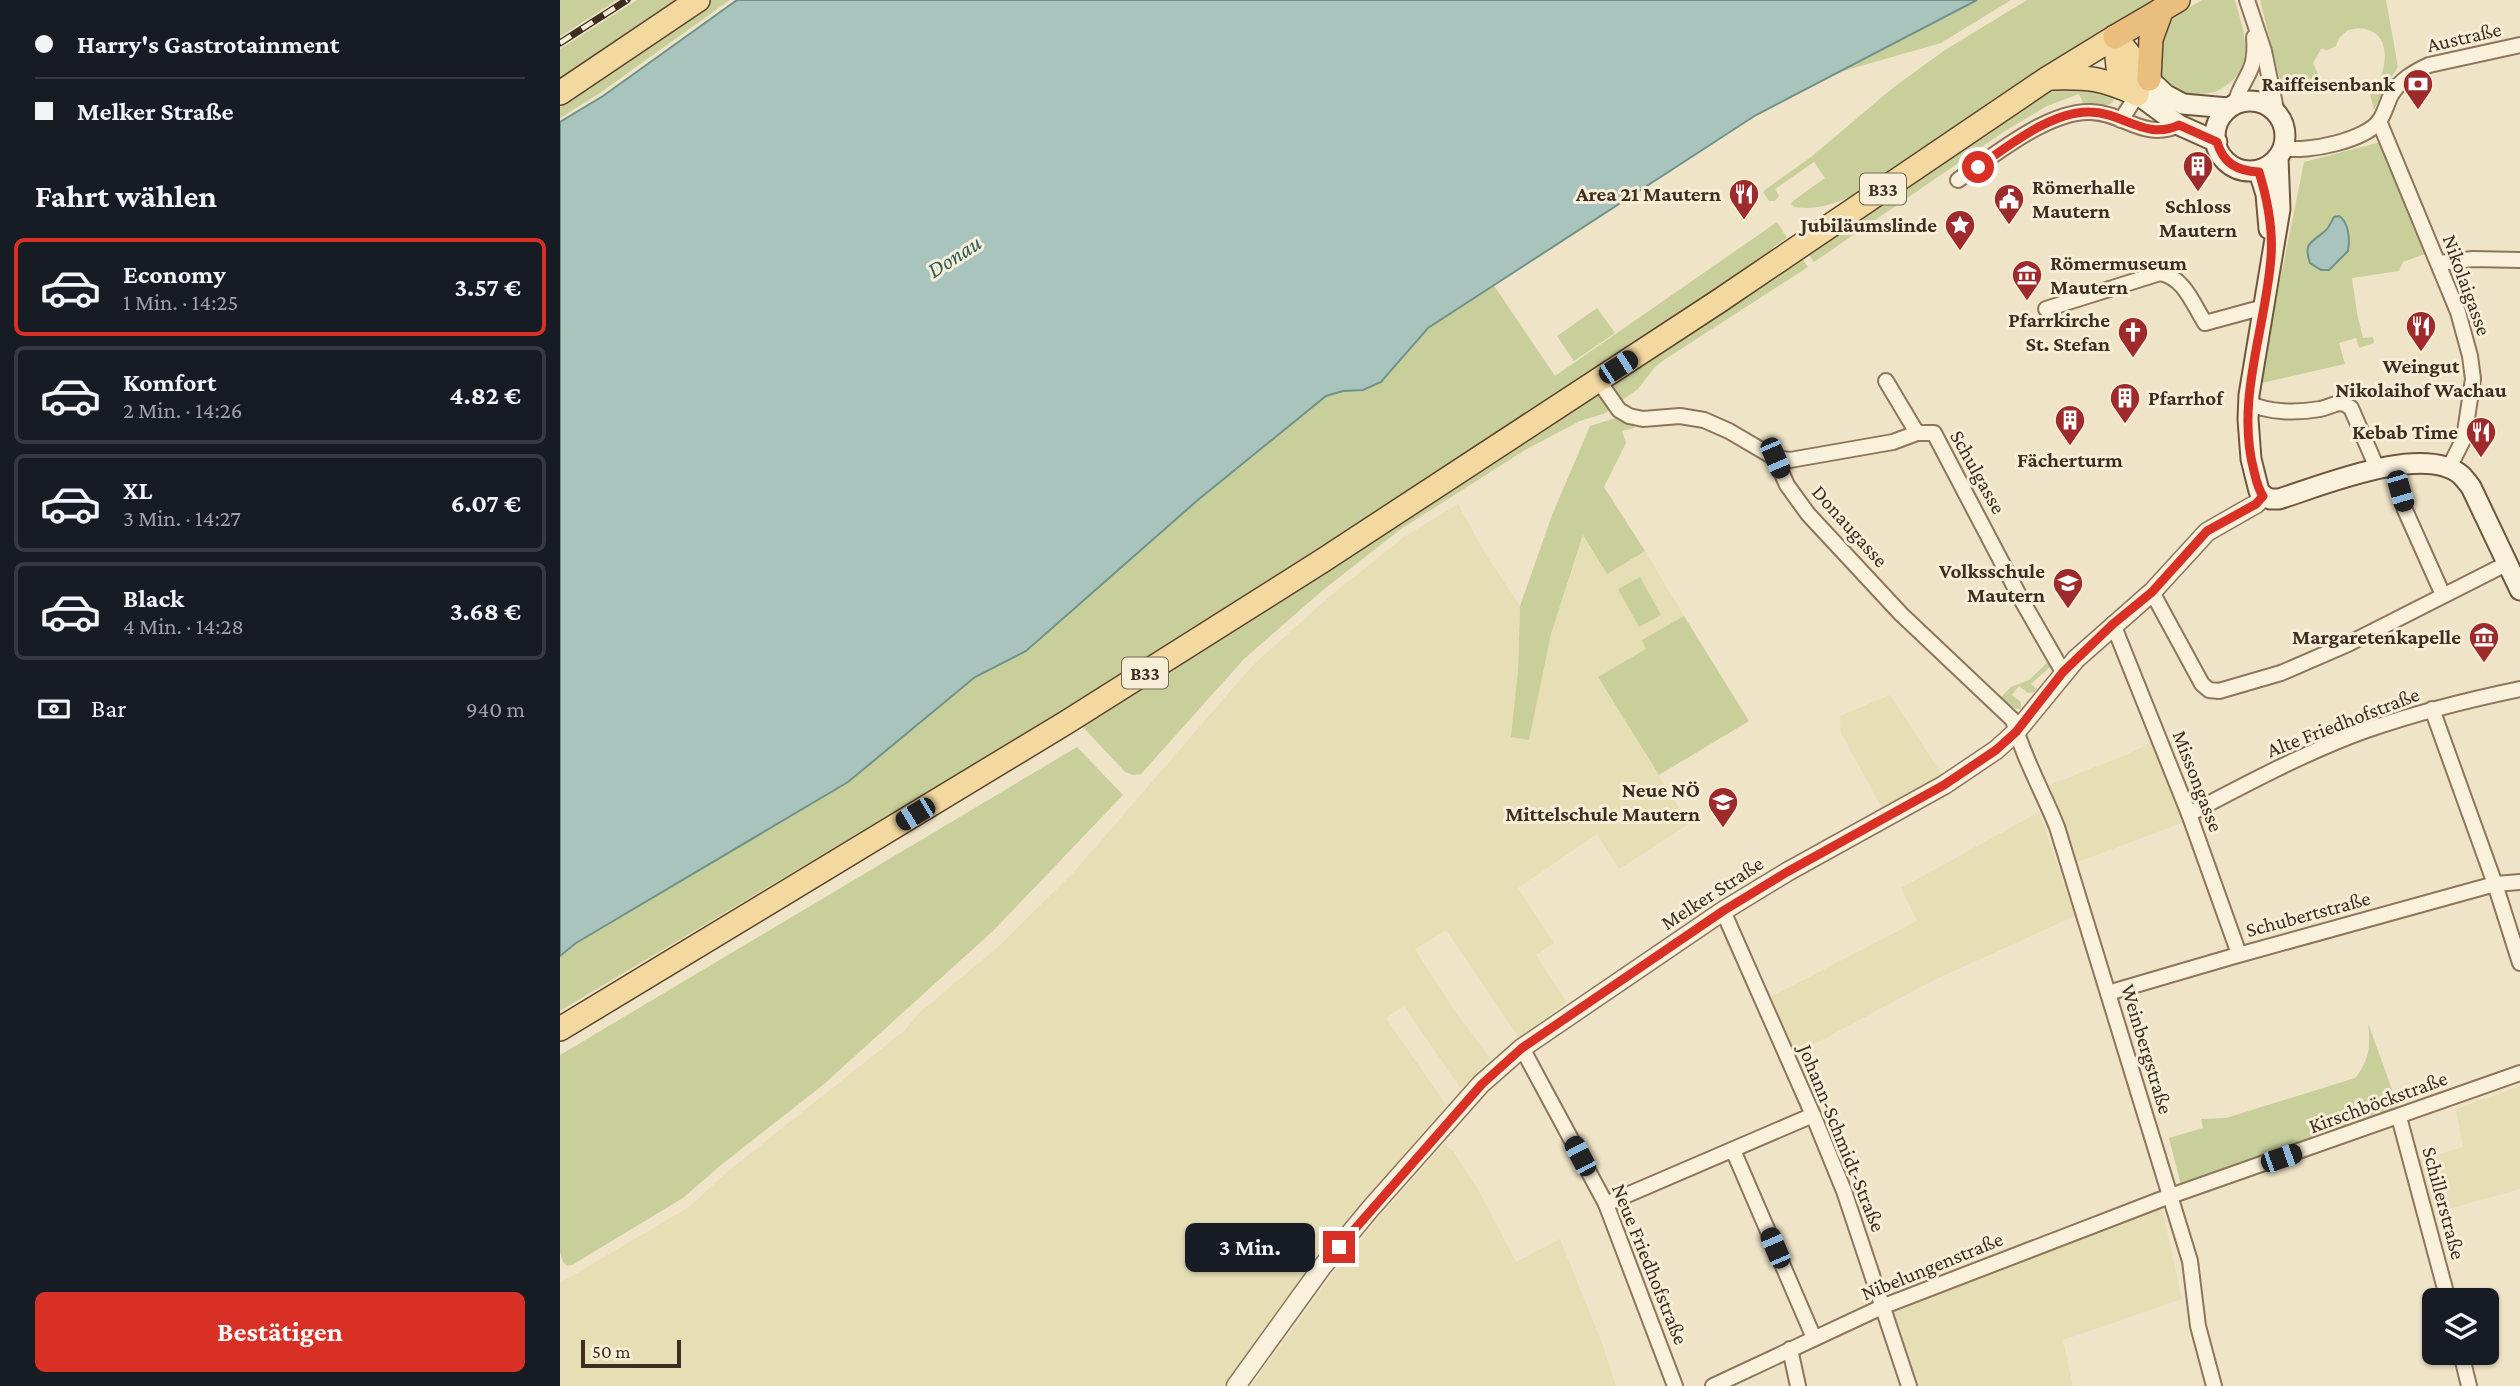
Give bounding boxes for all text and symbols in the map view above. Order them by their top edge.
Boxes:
street label: Austraße [2424,17,2504,57]
text: Harry's Gastrotainment [77,30,339,59]
bank icon: Raiffeisenbank [2401,67,2435,111]
place label: Raiffeisenbank [2261,72,2396,96]
text: Melker Straße [77,97,234,126]
building icon: Schloss Mautern [2181,149,2215,193]
route start [1962,151,1994,183]
road number: B33 [1860,174,1906,204]
place label: Römerhalle Mautern [2032,175,2136,223]
restaurant icon: Area 21 Mautern [1727,177,1761,221]
text: Fahrt wählen [35,178,217,214]
place label: Area 21 Mautern [1575,182,1721,206]
public building icon: Römerhalle Mautern [1992,182,2026,226]
place label: Schloss Mautern [2159,194,2237,242]
place icon: Jubiläumslinde [1943,208,1977,252]
place label: Jubiläumslinde [1799,213,1937,237]
water label: Donau [922,229,986,283]
street label: Nikolaigasse [2438,231,2496,339]
place label: Römermuseum Mautern [2050,251,2187,299]
icon: car [39,256,102,319]
museum icon: Römermuseum Mautern [2010,258,2044,302]
text: Economy [123,260,226,289]
text: 3.57 € [454,273,521,302]
text: 1 Min. · 14:25 [123,289,238,315]
place label: Pfarrkirche St. Stefan [2008,308,2110,356]
restaurant icon: Weingut Nikolaihof Wachau [2404,309,2438,353]
church icon: Pfarrkirche St. Stefan [2116,315,2150,359]
car [1595,347,1642,387]
place label: Weingut Nikolaihof Wachau [2335,354,2507,402]
icon: car [39,364,102,427]
text: Komfort [123,368,216,397]
text: 4.82 € [449,381,521,410]
building icon: Pfarrhof [2108,381,2142,425]
place label: Pfarrhof [2148,386,2224,410]
text: 2 Min. · 14:26 [123,397,242,423]
building icon: Fächerturm [2053,403,2087,447]
restaurant icon: Kebab Time [2464,415,2498,459]
place label: Kebab Time [2352,420,2458,444]
street label: Schulgasse [1945,426,2011,518]
car [1758,435,1793,481]
place label: Fächerturm [2017,448,2123,472]
car [2385,468,2416,514]
icon: car [39,472,102,535]
text: XL [123,476,152,505]
street label: Donaugasse [1807,480,1893,572]
text: 6.07 € [451,489,521,518]
text: 3 Min. · 14:27 [123,505,241,531]
place label: Volksschule Mautern [1938,559,2045,607]
school or university icon: Volksschule Mautern [2051,566,2085,610]
icon: car [39,580,102,643]
text: Black [123,584,184,613]
text: 3.68 € [450,597,521,626]
text: 4 Min. · 14:28 [123,613,244,639]
museum icon: Margaretenkapelle [2467,620,2501,664]
place label: Margaretenkapelle [2292,625,2461,649]
road number: B33 [1122,658,1168,688]
street label: Alte Friedhofstraße [2263,682,2423,762]
icon: cash [35,690,73,728]
text: Bar [91,694,127,723]
text: 940 m [466,696,525,722]
street label: Missongasse [2168,727,2228,835]
place label: Neue NÖ Mittelschule Mautern [1505,778,1700,826]
school or university icon: Neue NÖ Mittelschule Mautern [1706,785,1740,829]
car [892,794,939,834]
street label: Melker Straße [1656,851,1768,935]
street label: Schubertstraße [2243,886,2373,942]
street label: Weinbergstraße [2116,981,2178,1117]
street label: Johann-Schmidt-Straße [1793,1039,1891,1235]
street label: Kirschböckstraße [2305,1066,2451,1138]
car [1561,1133,1600,1179]
car [2258,1141,2305,1175]
street label: Schillerstraße [2417,1144,2471,1262]
street label: Neue Friedhofstraße [1607,1180,1693,1348]
callout: 3 Min. [1185,1222,1314,1272]
car [1758,1225,1793,1271]
street label: Nibelungenstraße [1858,1227,2006,1305]
route end [1323,1231,1355,1263]
text: 3 Min. [1219,1234,1281,1260]
map controls [2422,1288,2499,1365]
button: layers [2422,1288,2499,1365]
button: Bestätigen [35,1292,525,1372]
scale bar [581,1337,681,1369]
text: 50 m [592,1341,631,1362]

